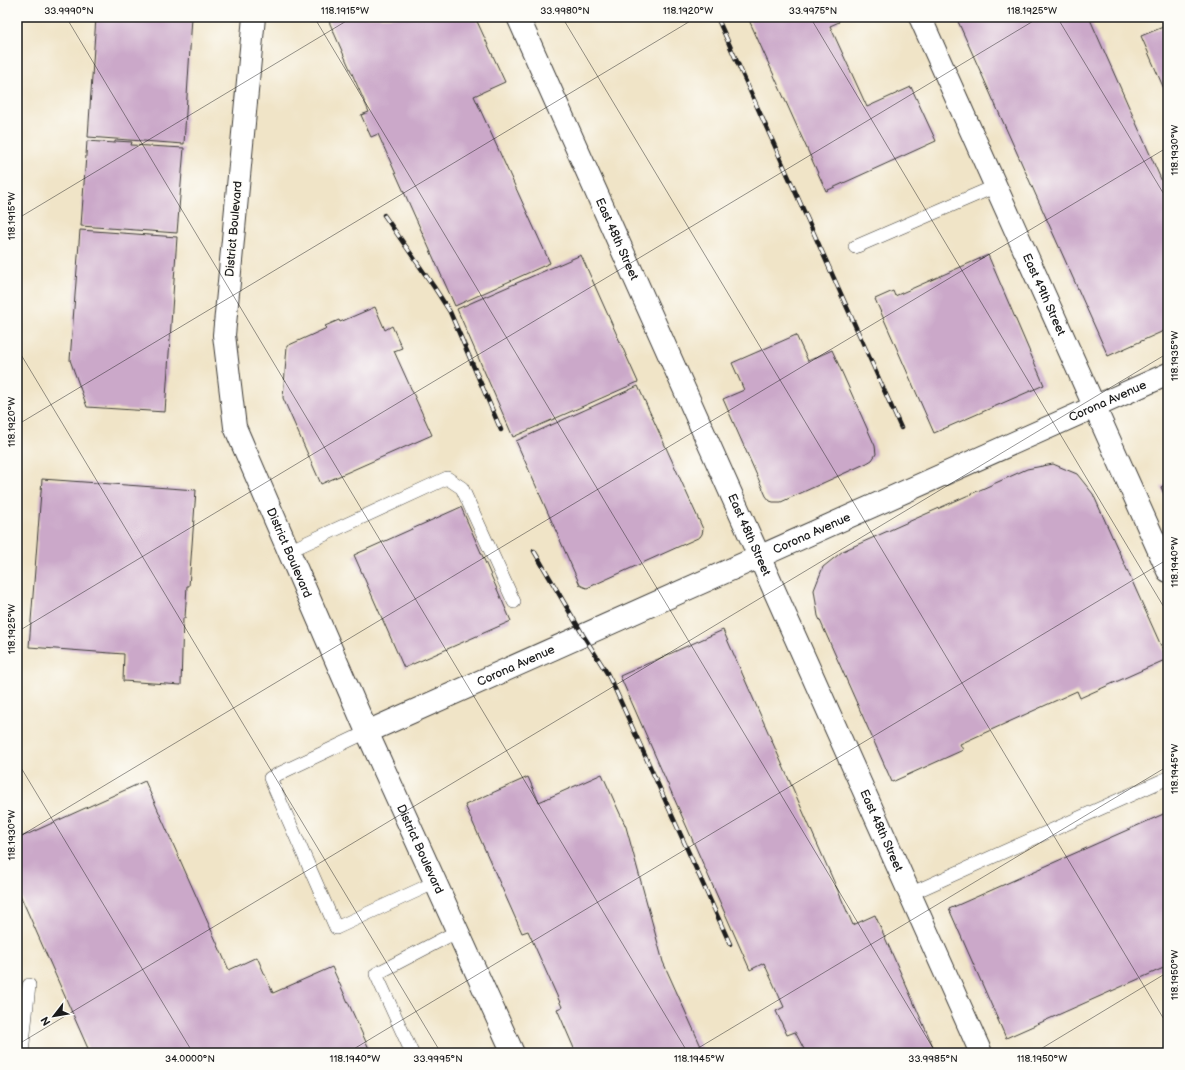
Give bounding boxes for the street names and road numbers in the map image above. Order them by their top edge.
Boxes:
street label: District Boulevard [222,180,246,278]
street label: East 48th Street [592,196,642,282]
street label: East 49th Street [1019,251,1069,338]
street label: Corona Avenue [1066,377,1149,425]
street label: East 48th Street [724,491,774,578]
street label: District Boulevard [263,505,315,600]
street label: Corona Avenue [770,509,853,557]
street label: Corona Avenue [475,642,557,689]
street label: East 48th Street [857,787,907,874]
street label: District Boulevard [393,802,447,896]

